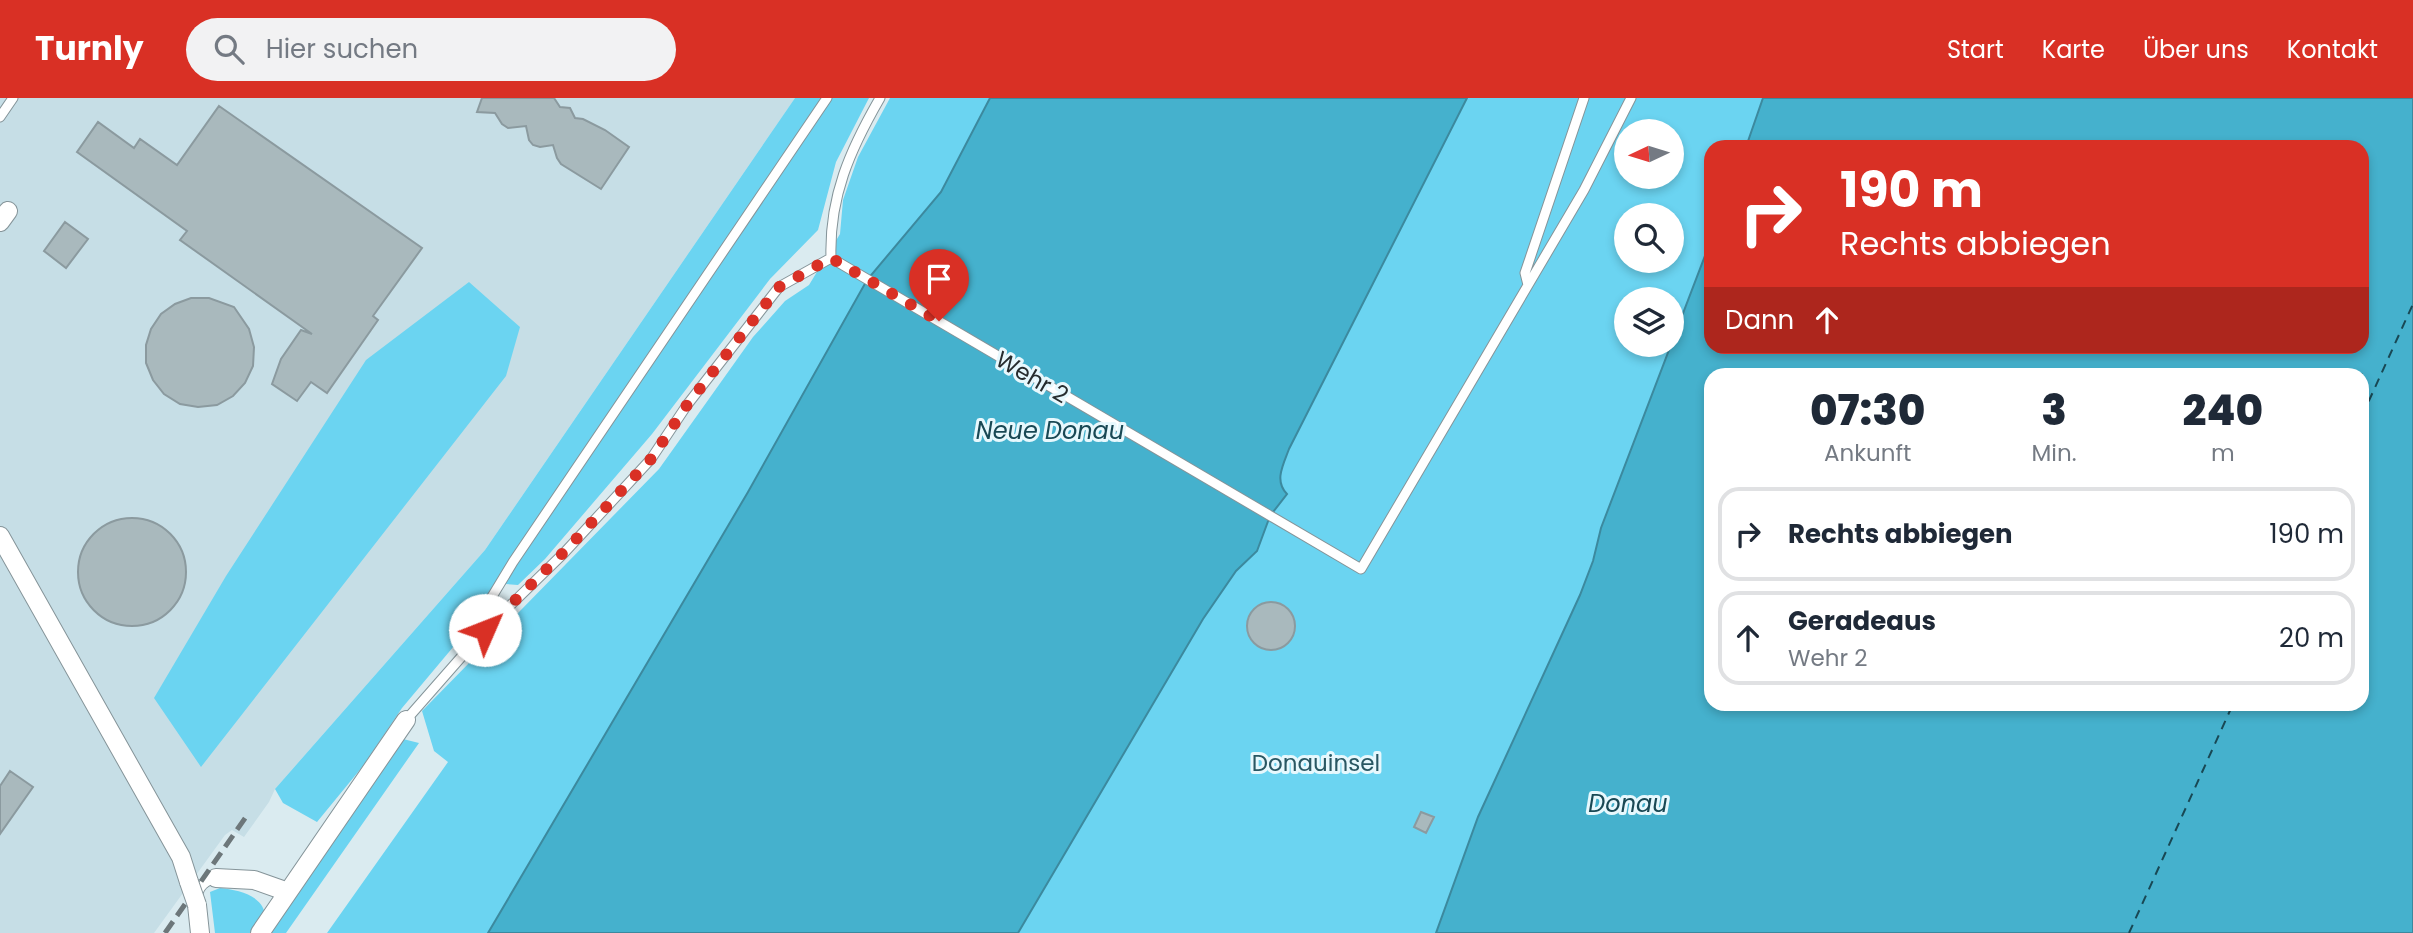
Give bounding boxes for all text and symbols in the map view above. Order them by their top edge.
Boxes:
search box [186,18,676,81]
text: Turnly [35,25,144,72]
icon: search [210,30,248,68]
text: Hier suchen [266,31,418,67]
text: Start [1947,33,2004,66]
text: Karte [2042,33,2105,66]
text: Über uns [2143,33,2249,66]
text: Kontakt [2287,33,2378,66]
north arrow [1614,119,1684,189]
map controls [1614,119,1684,357]
text: 190 m [1840,156,1983,224]
icon: right [1725,168,1816,259]
button: search [1614,203,1684,273]
text: Rechts abbiegen [1840,221,2111,266]
pin [909,249,969,321]
icon: arrive [920,260,958,298]
button: layers [1614,287,1684,357]
icon: ahead [1808,301,1846,339]
text: Dann [1725,302,1794,338]
street label: Wehr 2 [990,343,1074,411]
text: 07:30 [1810,381,1925,440]
text: 3 [2041,381,2067,440]
text: 240 [2182,381,2263,440]
water label: Neue Donau [976,414,1124,447]
text: Ankunft [1824,437,1911,469]
text: Min. [2031,437,2076,469]
text: m [2211,437,2235,469]
icon: right [1729,515,1767,553]
text: Rechts abbiegen [1788,516,2013,552]
text: 190 m [2269,516,2344,552]
position arrow [448,593,522,667]
text: Geradeaus [1788,603,1936,639]
icon: ahead [1729,619,1767,657]
text: 20 m [2279,620,2344,656]
text: Wehr 2 [1788,642,1867,674]
park label: Donauinsel [1252,747,1380,779]
water label: Donau [1588,787,1668,820]

